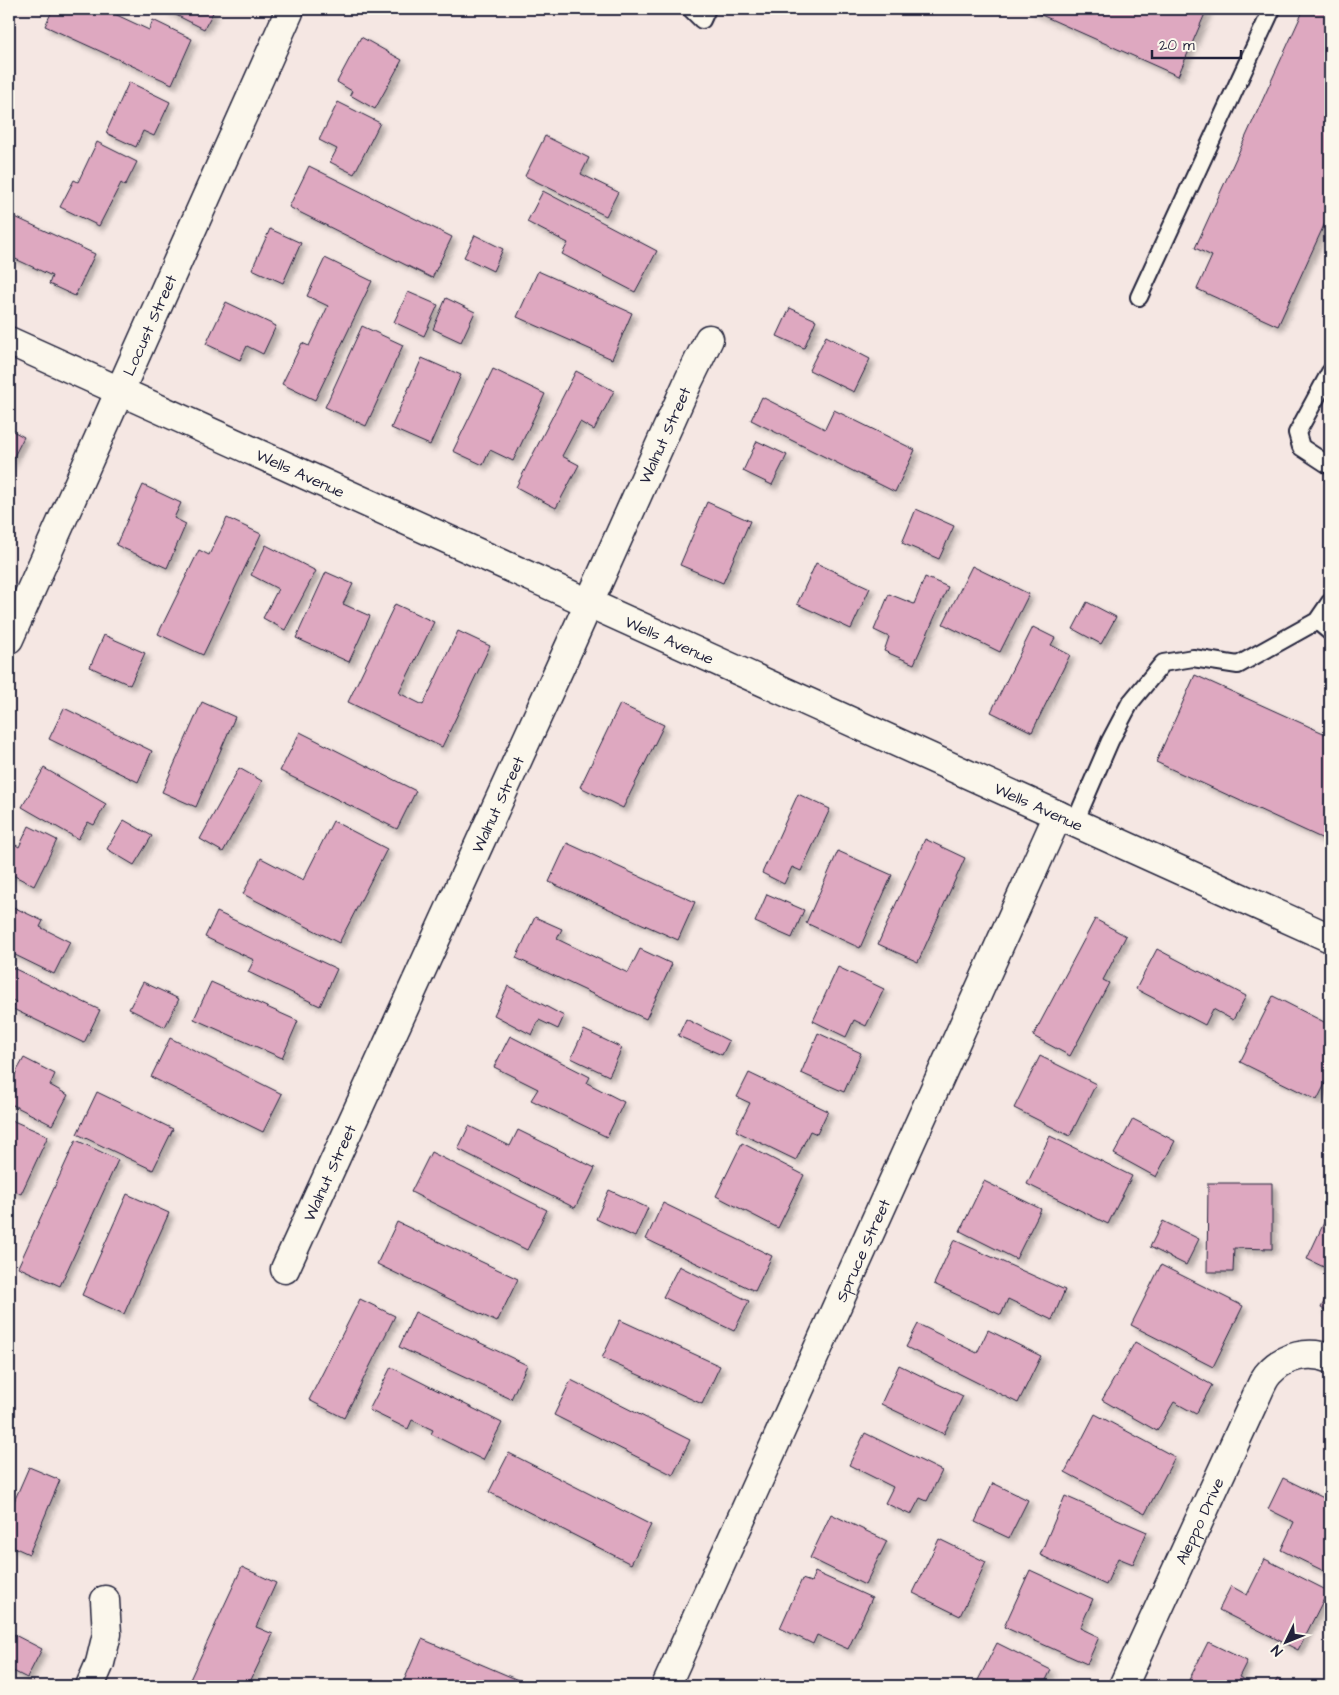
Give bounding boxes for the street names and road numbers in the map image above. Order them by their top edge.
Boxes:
street label: Locust Street [118,271,183,379]
street label: Walnut Street [634,383,697,488]
street label: Wells Avenue [252,444,348,503]
street label: Wells Avenue [621,611,717,670]
street label: Walnut Street [467,752,530,857]
street label: Wells Avenue [990,778,1087,837]
street label: Walnut Street [298,1121,362,1225]
street label: Spruce Street [830,1195,896,1306]
street label: Aleppo Drive [1171,1474,1230,1568]

